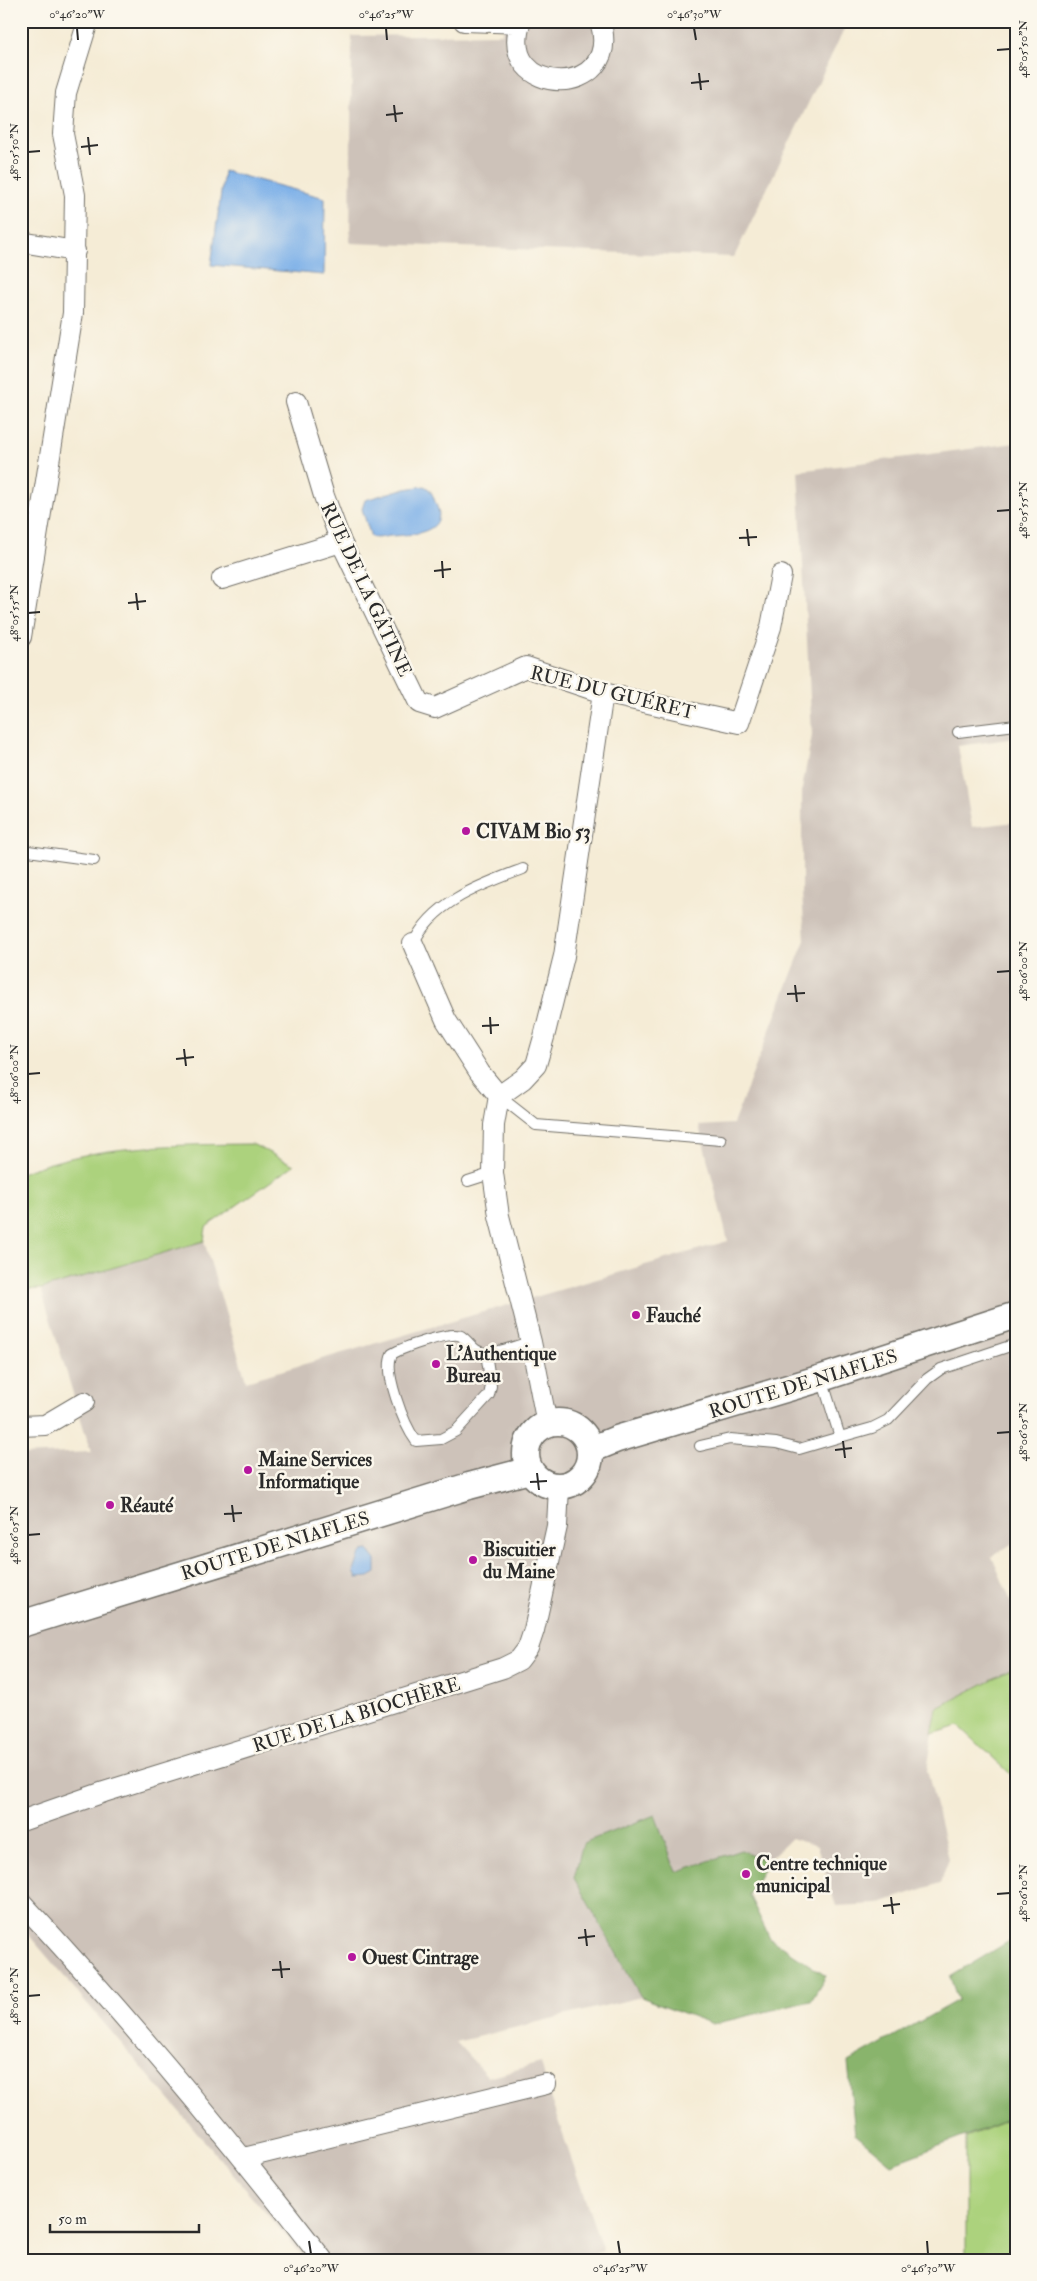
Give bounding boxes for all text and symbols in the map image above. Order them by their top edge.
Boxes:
text: 0°46'20"W [49,7,106,22]
text: 0°46'25"W [359,7,414,22]
text: 0°46'30"W [667,7,722,22]
text: 48°05'50"N [1016,20,1031,78]
text: 48°05'50"N [7,123,22,181]
text: 48°05'55"N [1016,481,1031,539]
street label: RUE DE LA GÂTINE [315,498,418,681]
text: 48°05'55"N [7,584,22,642]
street label: RUE DU GUÉRET [528,659,698,725]
place label: CIVAM Bio 53 [476,820,591,844]
marker: CIVAM Bio 53 [460,825,472,837]
text: 48°06'00"N [1016,941,1031,1001]
text: 48°06'00"N [7,1044,22,1104]
place label: Fauché [646,1304,702,1328]
marker: Fauché [630,1309,642,1321]
place label: L'Authentique Bureau [446,1342,557,1388]
street label: ROUTE DE NIAFLES [706,1344,900,1424]
marker: L'Authentique Bureau [430,1358,442,1370]
text: 48°06'05"N [1016,1402,1031,1462]
place label: Maine Services Informatique [257,1448,372,1495]
marker: Maine Services Informatique [242,1464,254,1476]
place label: Réauté [120,1494,174,1518]
marker: Réauté [104,1499,116,1511]
text: 48°06'05"N [7,1505,22,1565]
street label: ROUTE DE NIAFLES [178,1506,372,1586]
place label: Biscuitier du Maine [483,1538,556,1584]
marker: Biscuitier du Maine [467,1554,479,1566]
street label: RUE DE LA BIOCHÈRE [249,1670,463,1758]
place label: Centre technique municipal [756,1852,887,1899]
text: 48°06'10"N [1016,1864,1031,1922]
marker: Centre technique municipal [740,1868,752,1880]
place label: Ouest Cintrage [362,1946,479,1971]
marker: Ouest Cintrage [346,1951,358,1963]
text: 48°06'10"N [7,1967,22,2025]
scale bar [50,2201,199,2233]
text: 50 m [58,2210,87,2229]
text: 0°46'20"W [283,2261,340,2276]
text: 0°46'25"W [593,2261,648,2276]
text: 0°46'30"W [901,2261,956,2276]

